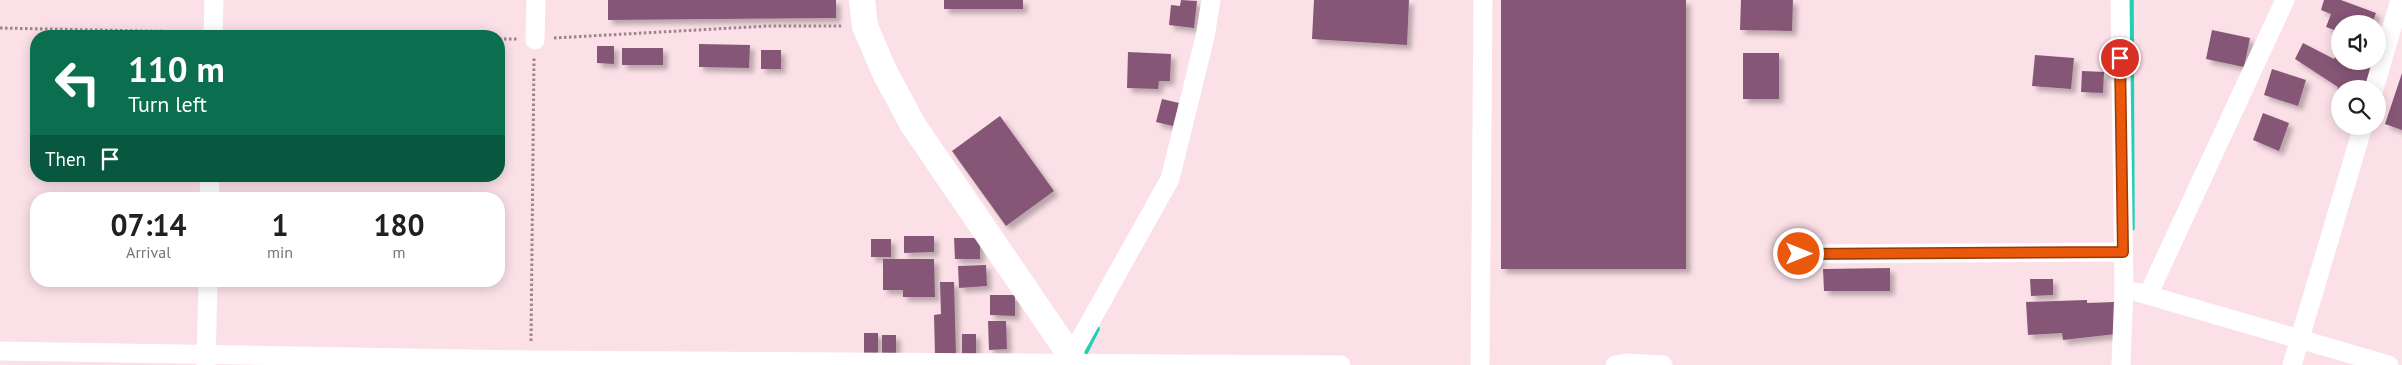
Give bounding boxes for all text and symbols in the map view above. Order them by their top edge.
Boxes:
map controls [2331,15,2386,135]
button: sound [2331,15,2386,70]
pin [2099,37,2141,79]
icon: arrive [2106,44,2134,72]
text: 110 m [128,46,225,92]
icon: left [45,50,110,115]
button: search [2331,80,2386,135]
text: Turn left [128,90,207,118]
icon: arrive [96,145,124,173]
text: Then [45,147,86,171]
text: 07:14 [110,205,187,244]
text: 1 [272,205,289,244]
text: 180 [373,205,425,244]
position arrow [1772,227,1824,279]
text: Arrival [126,242,171,262]
text: min [267,242,293,262]
text: m [393,242,406,262]

